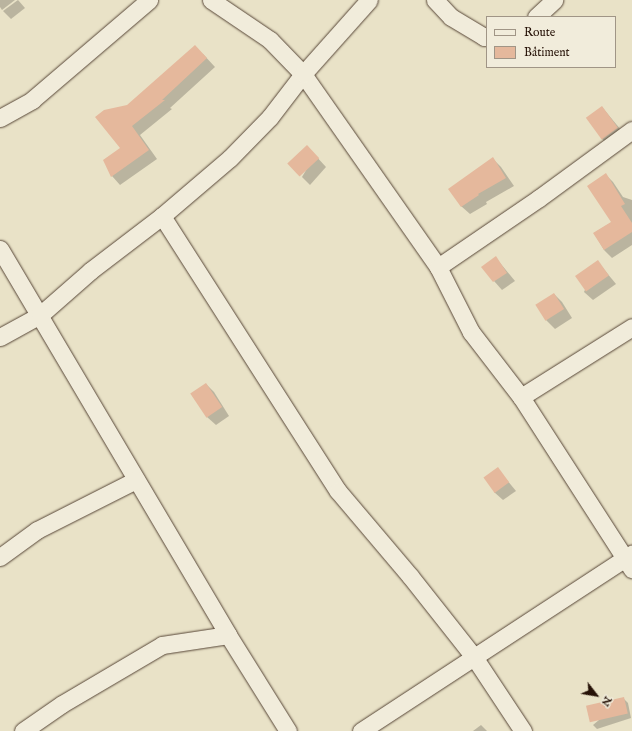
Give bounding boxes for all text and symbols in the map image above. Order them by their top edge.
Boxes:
legend [486,16,616,68]
text: Route [524,25,555,40]
text: Bâtiment [524,45,570,60]
north arrow [576,675,616,715]
text: N [598,693,615,709]

